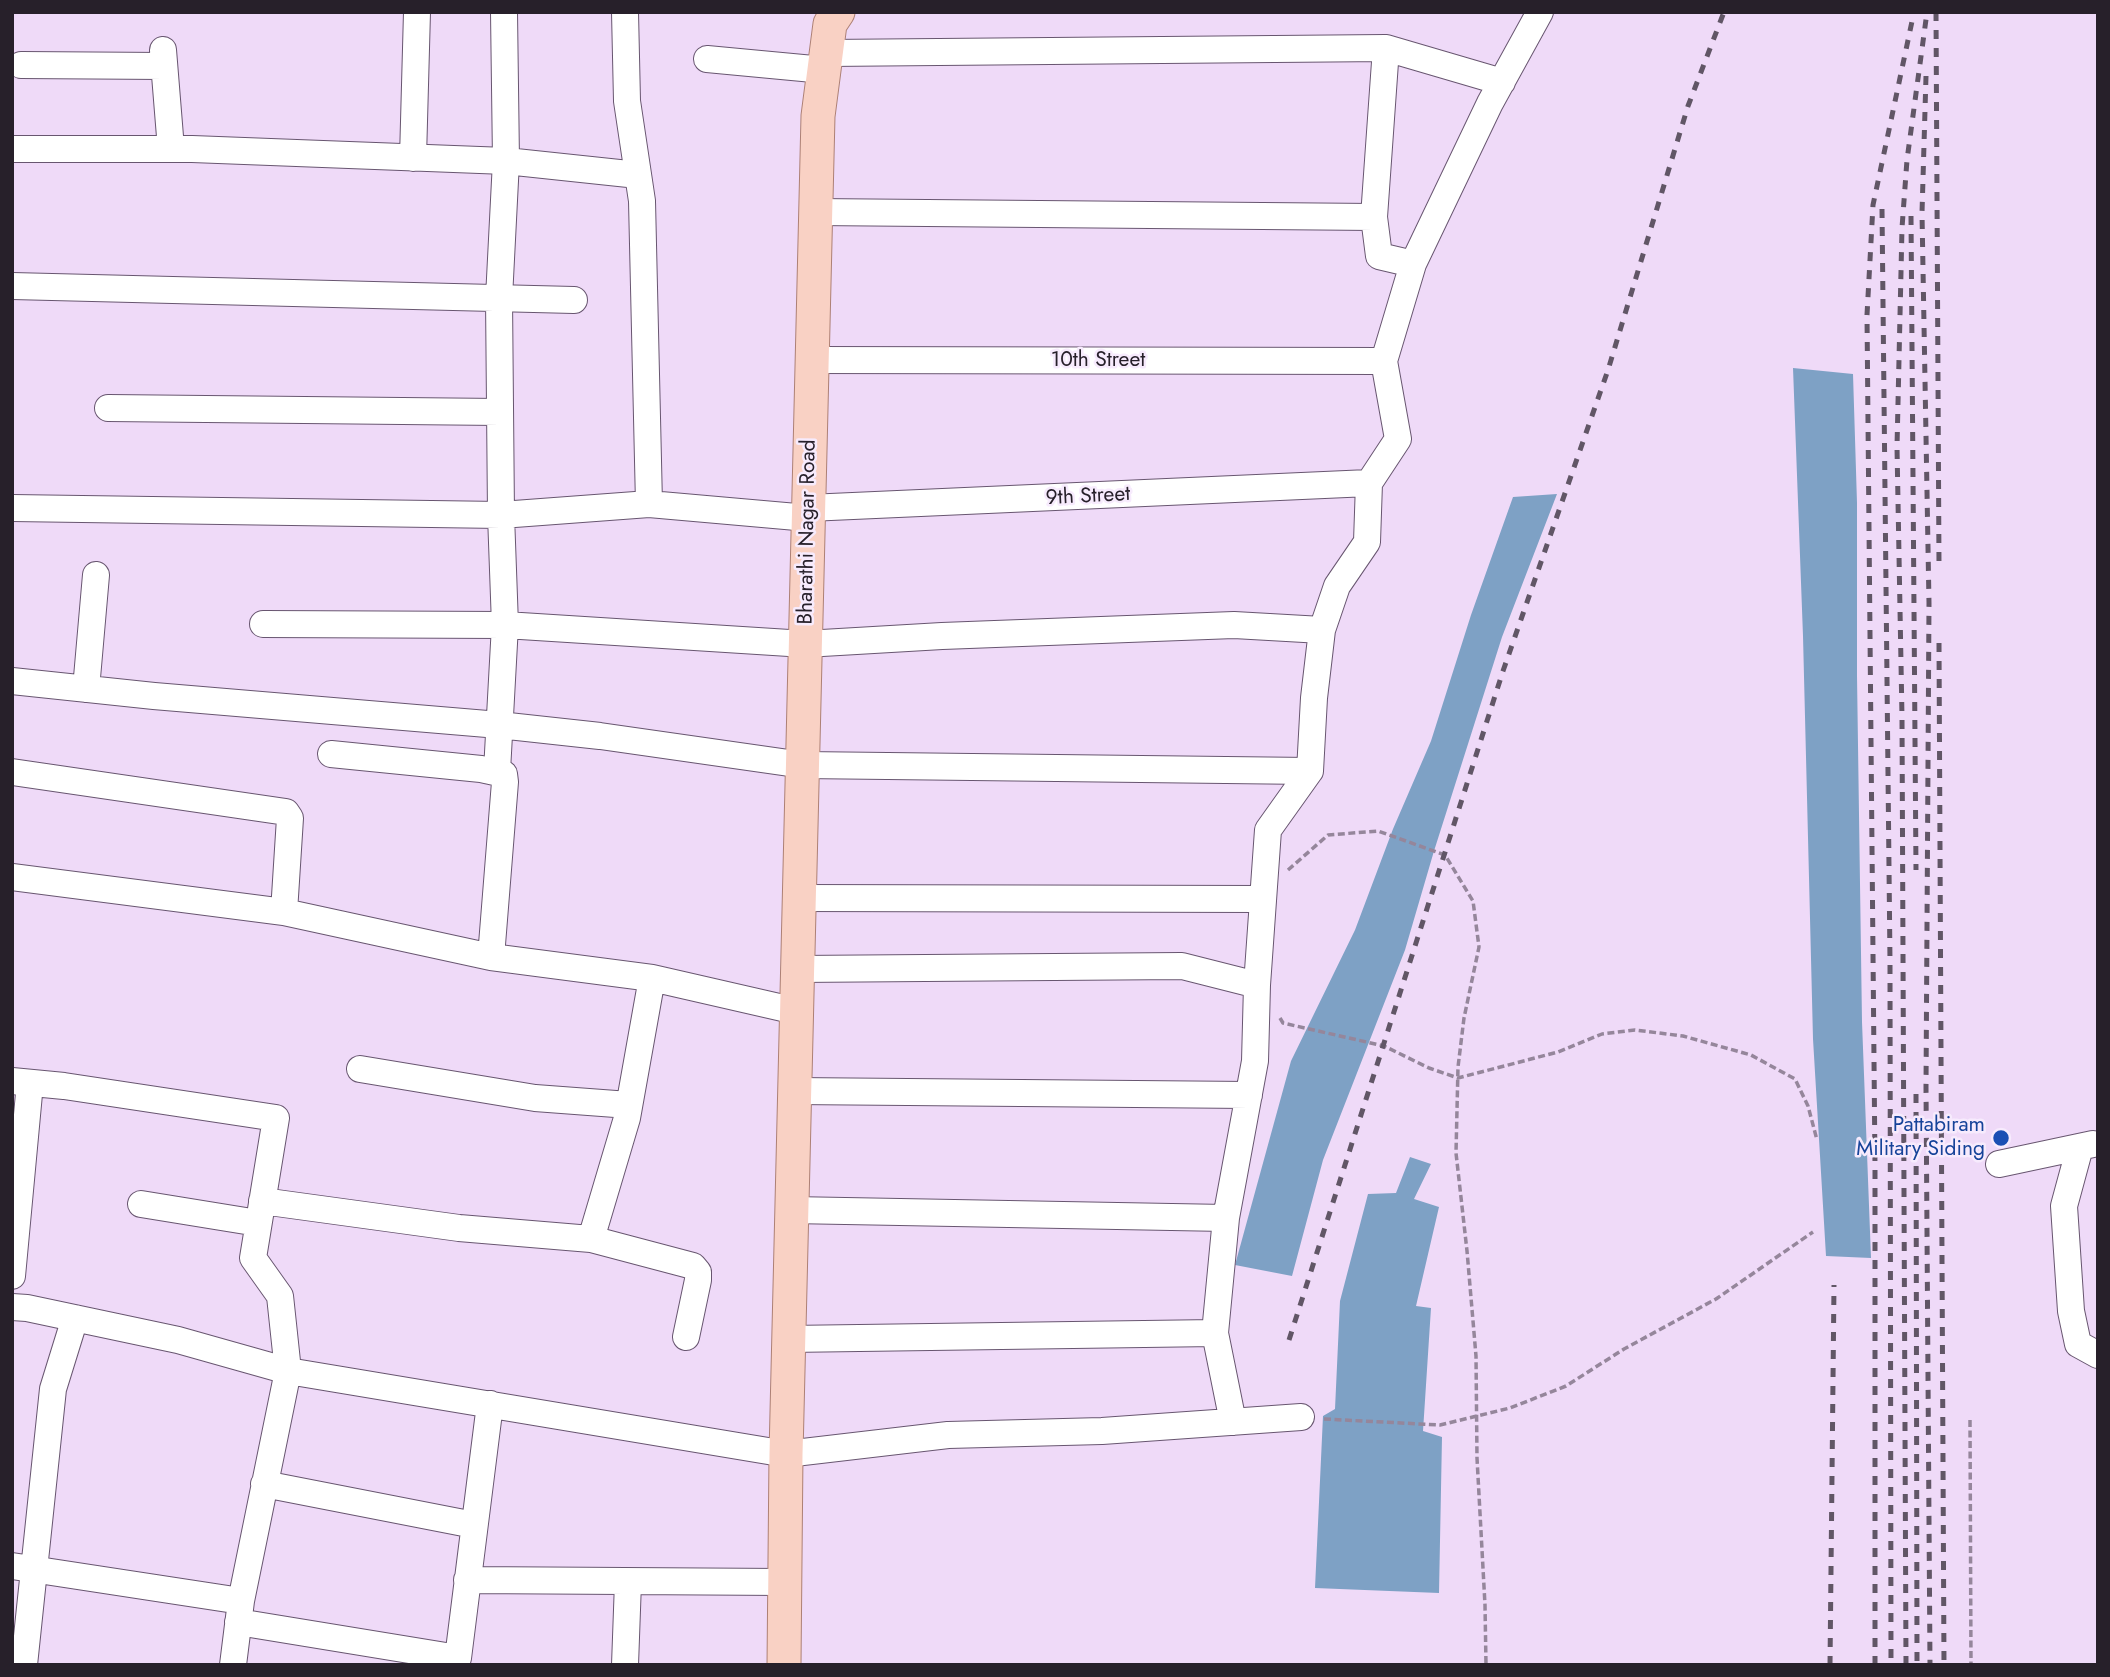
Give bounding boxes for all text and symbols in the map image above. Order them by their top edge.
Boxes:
street label: 10th Street [1051,348,1145,374]
street label: Bharathi Nagar Road [794,439,822,625]
street label: 9th Street [1045,482,1131,512]
place label: Pattabiram Military Siding [1856,1113,1985,1163]
marker: Pattabiram Military Siding [1991,1128,2011,1148]

